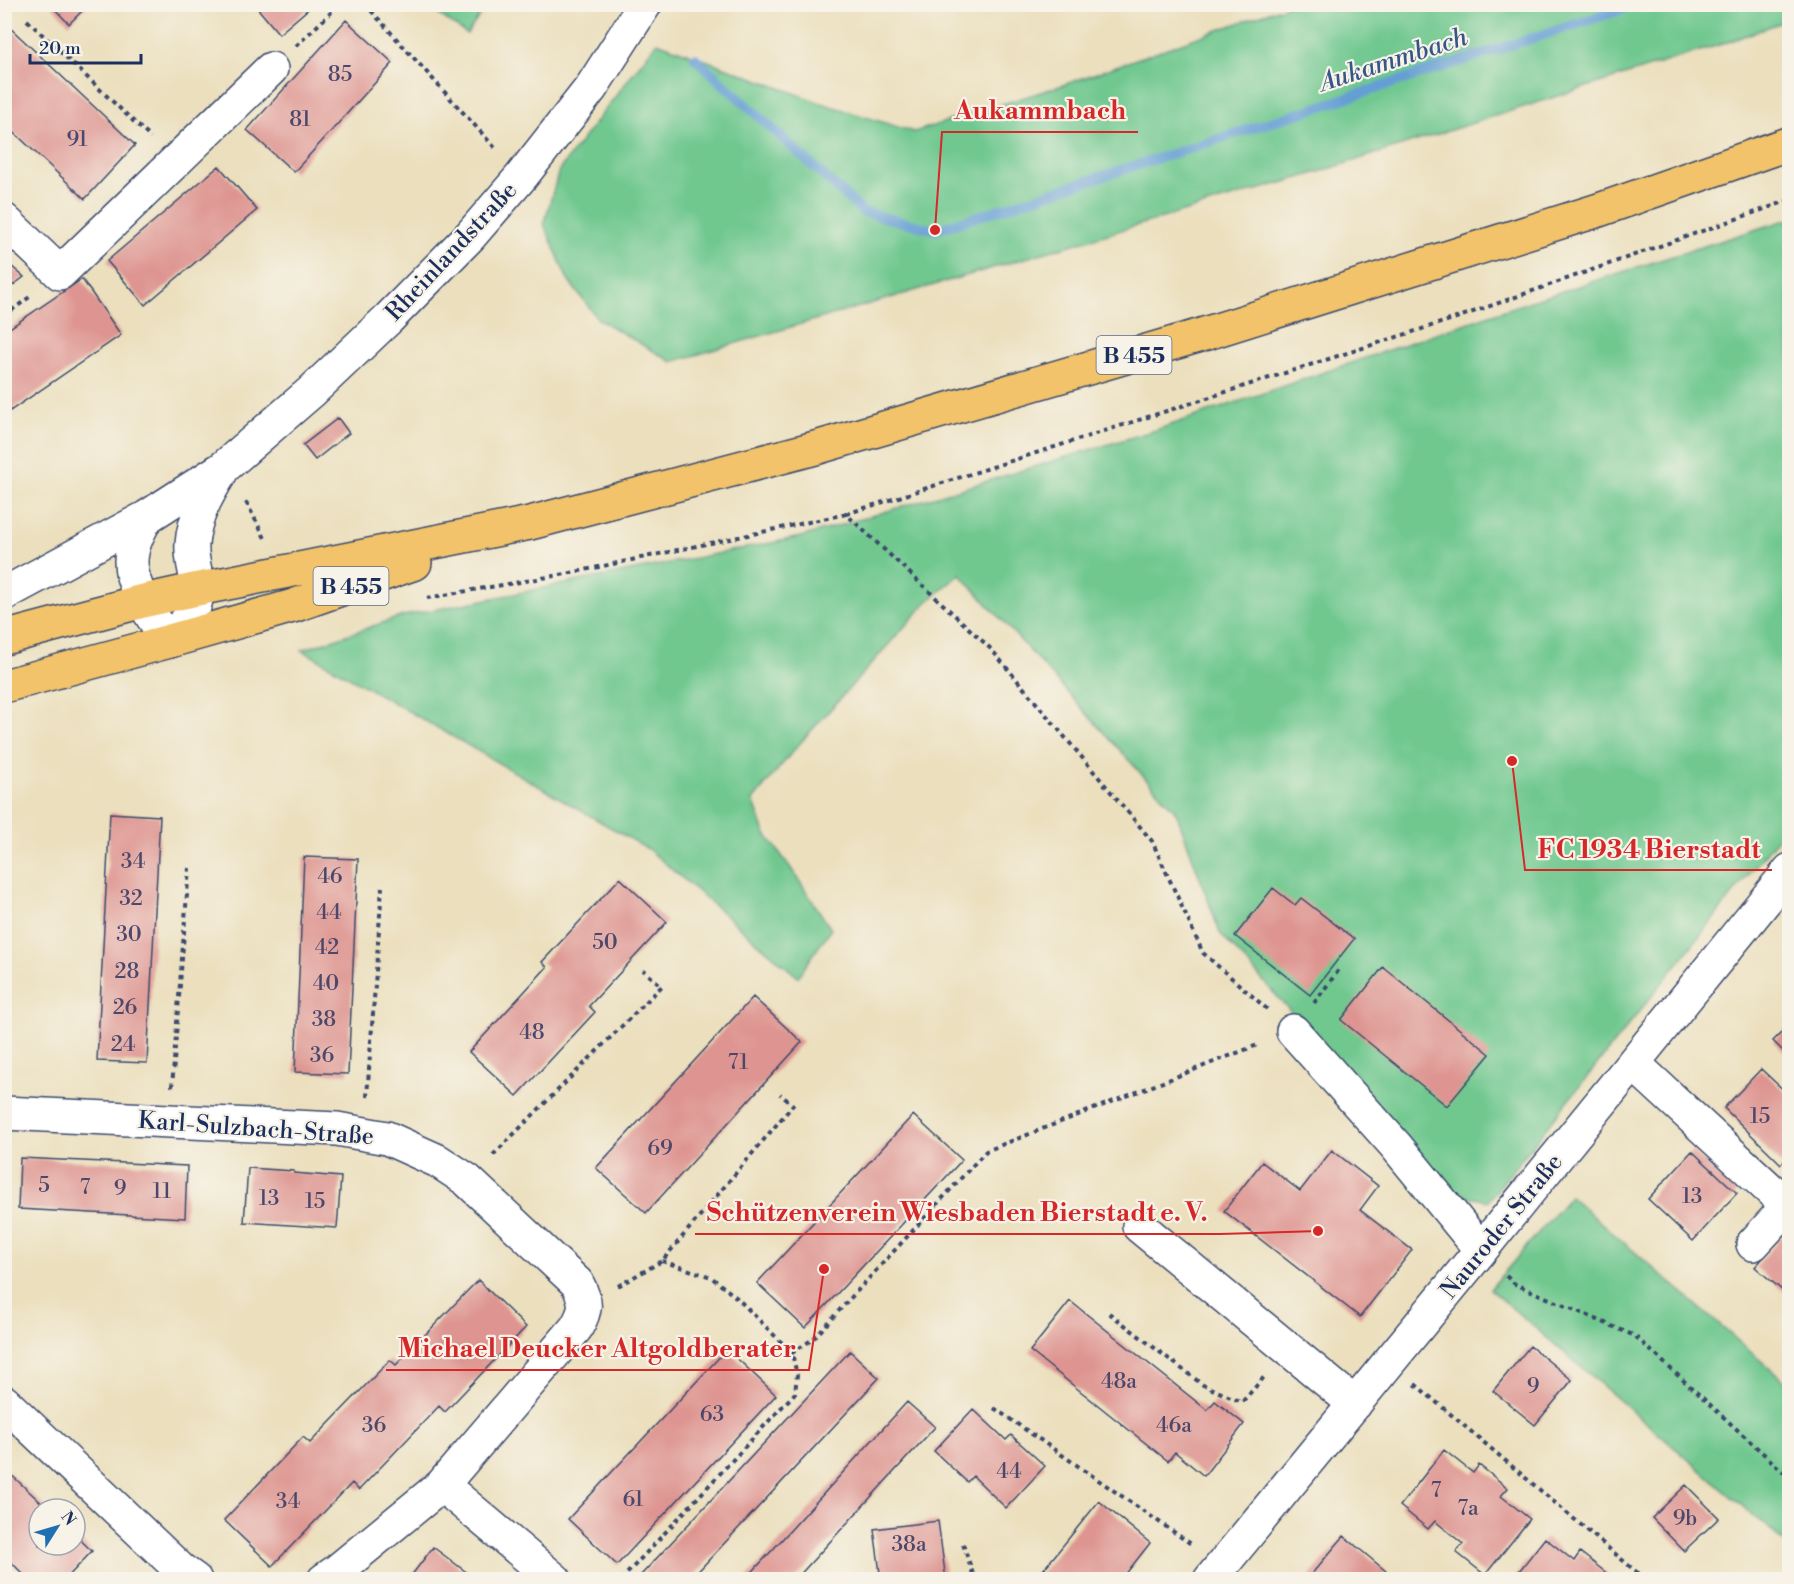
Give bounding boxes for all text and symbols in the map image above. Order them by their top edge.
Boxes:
water label: Aukammbach [1312,21,1472,100]
scale bar [30,27,141,65]
text: 20 m [39,37,81,60]
house number: 85 [328,62,352,88]
callout: Aukammbach [942,88,1138,132]
text: Aukammbach [953,95,1126,127]
house number: 81 [289,107,311,133]
house number: 91 [66,127,88,153]
street label: Rheinlandstraße [380,176,524,328]
road number: B 455 [1096,336,1172,374]
road number: B 455 [314,567,388,605]
callout: FC 1934 Bierstadt [1525,826,1772,870]
text: FC 1934 Bierstadt [1537,834,1761,866]
house number: 34 [121,849,145,875]
house number: 46 [317,864,343,890]
house number: 32 [119,886,143,912]
house number: 44 [316,900,342,926]
house number: 30 [116,922,142,948]
house number: 50 [592,930,618,956]
house number: 42 [315,935,339,961]
house number: 28 [115,959,139,985]
house number: 40 [313,971,339,997]
house number: 26 [113,995,138,1021]
house number: 38 [312,1007,336,1033]
house number: 48 [519,1020,545,1046]
house number: 24 [111,1032,135,1058]
house number: 36 [310,1043,334,1069]
house number: 71 [728,1050,748,1076]
house number: 15 [1750,1104,1770,1130]
street label: Karl-Sulzbach-Straße [137,1106,375,1152]
house number: 69 [647,1136,673,1162]
street label: Nauroder Straße [1434,1148,1570,1305]
house number: 5 [38,1173,50,1199]
house number: 7 [80,1175,91,1201]
house number: 9 [114,1176,126,1202]
house number: 11 [153,1179,171,1205]
house number: 13 [1682,1184,1702,1210]
house number: 13 [259,1186,279,1212]
house number: 15 [305,1189,325,1215]
callout: Schützenverein Wiesbaden Bierstadt e. V. [695,1190,1220,1234]
text: Schützenverein Wiesbaden Bierstadt e. V. [706,1197,1208,1229]
callout: Michael Deucker Altgoldberater [386,1326,809,1370]
text: Michael Deucker Altgoldberater [398,1333,796,1365]
house number: 48a [1101,1369,1137,1395]
house number: 9 [1527,1374,1539,1400]
house number: 63 [700,1402,724,1428]
house number: 36 [362,1413,386,1439]
house number: 46a [1156,1413,1192,1439]
house number: 44 [996,1459,1022,1485]
house number: 7 [1431,1478,1442,1504]
house number: 61 [622,1487,644,1513]
house number: 34 [276,1489,300,1515]
house number: 7a [1457,1496,1479,1522]
north arrow [27,1497,87,1557]
house number: 9b [1673,1506,1697,1532]
text: N [56,1508,80,1530]
house number: 38a [891,1532,927,1558]

